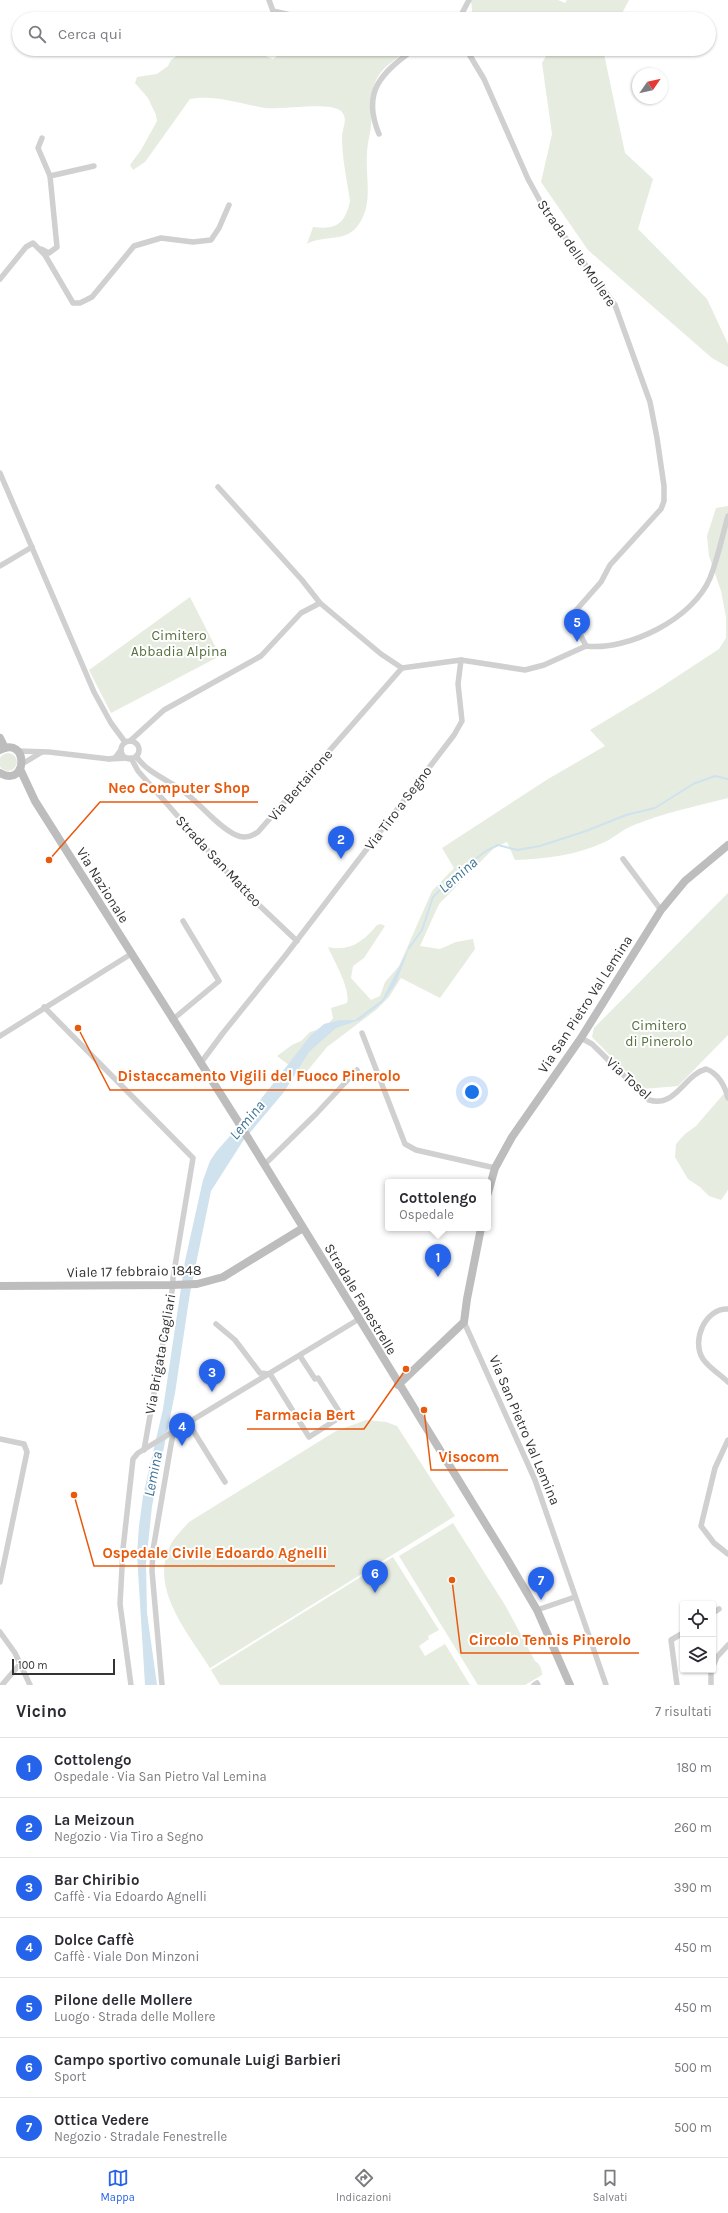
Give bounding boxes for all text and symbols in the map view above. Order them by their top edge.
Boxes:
search box [12,12,716,56]
icon: search [26,23,48,45]
text: Cerca qui [58,25,122,43]
north arrow [632,68,668,104]
street label: Strada delle Mollere [533,197,620,310]
pin: 5 [564,609,590,642]
park label: Cimitero Abbadia Alpina [131,627,227,660]
street label: Via Bertairone [265,746,336,825]
street label: Via Tiro a Segno [361,763,436,854]
callout: Neo Computer Shop [100,775,258,802]
text: Neo Computer Shop [108,779,250,797]
street label: Strada San Matteo [172,812,265,911]
pin: 2 [328,826,354,859]
street label: Via Nazionale [73,844,133,926]
water label: Lemina [435,853,481,897]
street label: Via San Pietro Val Lemina [534,932,636,1076]
park label: Cimitero di Pinerolo [625,1017,693,1050]
street label: Via Tosel [603,1054,655,1103]
callout: Distaccamento Vigili del Fuoco Pinerolo [110,1063,409,1090]
text: Distaccamento Vigili del Fuoco Pinerolo [118,1067,400,1085]
your location [462,1082,482,1102]
water label: Lemina [225,1097,269,1143]
popup [385,1179,491,1231]
text: Cottolengo [399,1189,477,1207]
text: Ospedale [399,1207,454,1222]
street label: Stradale Fenestrelle [321,1241,400,1358]
pin: 1 [425,1244,451,1277]
street label: Viale 17 febbraio 1848 [66,1262,202,1281]
street label: Via Brigata Cagliari [142,1292,179,1416]
street label: Via San Pietro Val Lemina [485,1353,564,1508]
pin: 3 [199,1359,225,1392]
callout: Farmacia Bert [247,1402,364,1429]
text: Farmacia Bert [255,1406,355,1424]
pin: 4 [169,1413,195,1446]
callout: Visocom [431,1443,508,1470]
text: Visocom [438,1448,500,1466]
water label: Lemina [140,1450,166,1498]
callout: Ospedale Civile Edoardo Agnelli [94,1539,335,1566]
text: Ospedale Civile Edoardo Agnelli [102,1544,328,1562]
pin: 6 [362,1560,388,1593]
pin: 7 [528,1567,554,1600]
map controls [680,1601,716,1673]
button: locate [680,1601,716,1637]
callout: Circolo Tennis Pinerolo [461,1626,639,1653]
text: Circolo Tennis Pinerolo [469,1631,631,1649]
button: layers [680,1637,716,1673]
scale bar [12,1657,115,1676]
text: 100 m [18,1659,48,1672]
text: Vicino [16,1701,67,1721]
text: 7 risultati [655,1704,712,1719]
text: Cottolengo [54,1751,131,1769]
text: 1 [27,1760,31,1775]
text: 180 m [677,1760,712,1775]
text: Ospedale · Via San Pietro Val Lemina [54,1769,267,1784]
text: La Meizoun [54,1811,135,1829]
text: 2 [25,1820,33,1835]
text: 260 m [674,1820,712,1835]
text: Negozio · Via Tiro a Segno [54,1829,203,1844]
text: Bar Chiribio [54,1871,139,1889]
text: 3 [25,1880,33,1895]
text: 390 m [674,1880,712,1895]
text: Caffè · Via Edoardo Agnelli [54,1889,207,1904]
text: Dolce Caffè [54,1931,134,1949]
text: 4 [25,1940,33,1955]
text: 450 m [674,1940,712,1955]
text: Caffè · Viale Don Minzoni [54,1949,199,1964]
text: Pilone delle Mollere [54,1991,192,2009]
text: 5 [25,2000,33,2015]
text: 450 m [674,2000,712,2015]
text: Luogo · Strada delle Mollere [54,2009,215,2024]
text: Campo sportivo comunale Luigi Barbieri [54,2051,341,2069]
text: 6 [25,2060,33,2075]
text: 500 m [674,2060,712,2075]
text: Sport [54,2069,86,2084]
text: Ottica Vedere [54,2111,149,2129]
text: 7 [26,2120,32,2135]
text: 500 m [674,2120,712,2135]
text: Negozio · Stradale Fenestrelle [54,2129,227,2144]
tab: Mappa [101,2167,135,2204]
tab: Indicazioni [336,2167,392,2204]
tab: Salvati [593,2167,627,2204]

